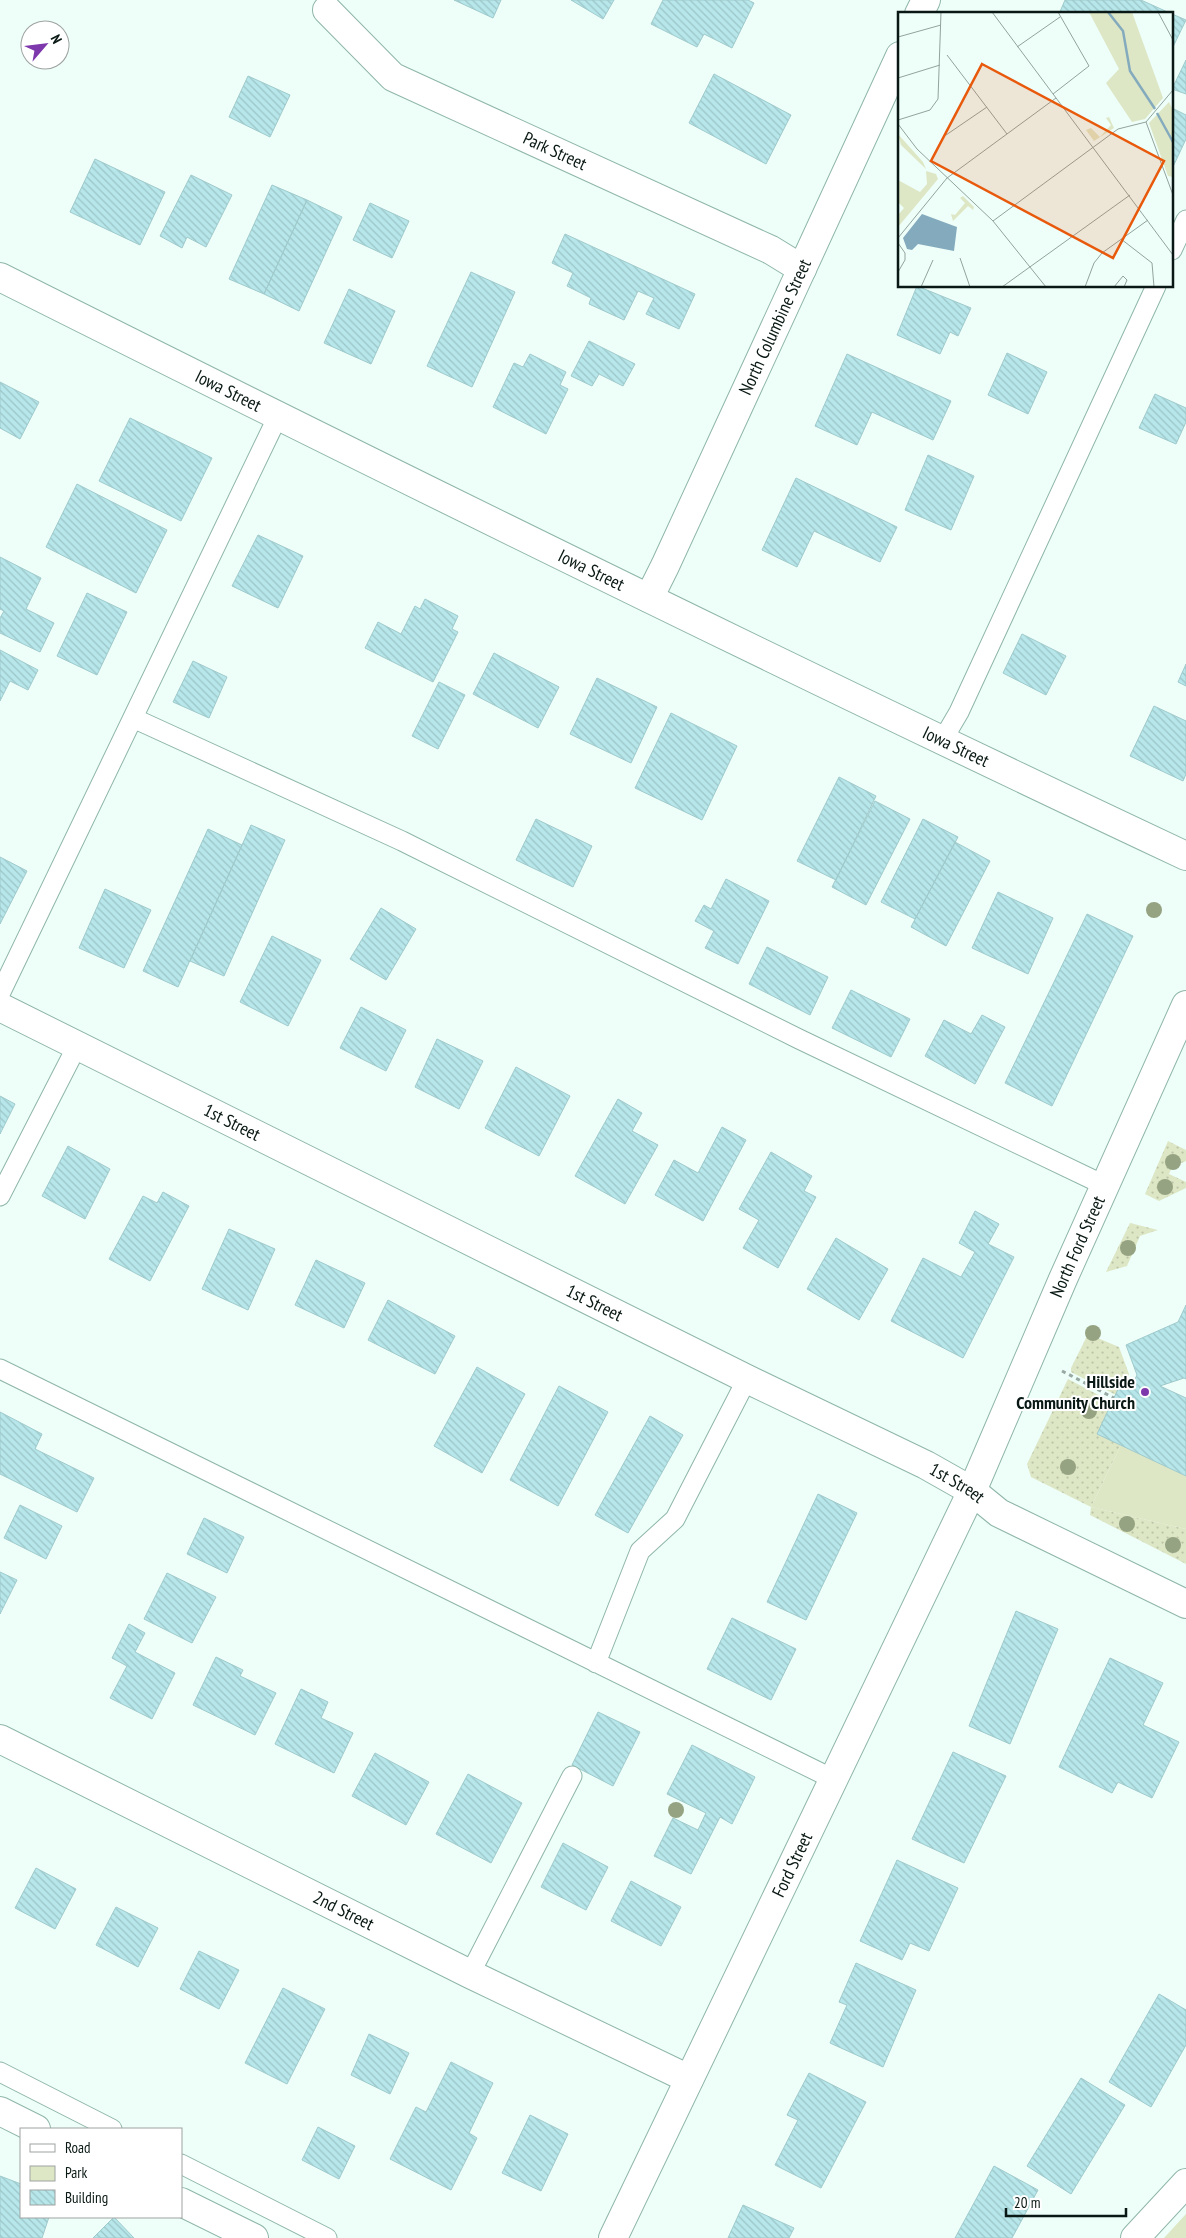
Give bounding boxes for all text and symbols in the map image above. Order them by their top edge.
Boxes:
inset map [898,12,1174,288]
north arrow [20,20,70,70]
text: N [47,31,66,46]
street label: Park Street [520,126,591,175]
street label: North Columbine Street [733,255,816,398]
street label: Iowa Street [192,364,265,417]
street label: Iowa Street [555,544,628,596]
street label: Iowa Street [919,721,993,772]
street label: 1st Street [200,1098,264,1146]
street label: North Ford Street [1045,1192,1110,1301]
street label: 1st Street [562,1279,627,1326]
place label: Hillside Community Church [1016,1370,1135,1414]
marker: Hillside Community Church [1139,1386,1151,1398]
street label: 1st Street [926,1457,990,1508]
street label: Ford Street [767,1828,817,1901]
street label: 2nd Street [309,1885,378,1935]
legend [20,2128,182,2218]
text: Road [65,2138,91,2157]
text: Park [65,2163,87,2182]
scale bar [1006,2186,1126,2218]
text: Building [65,2188,108,2207]
text: 20 m [1014,2193,1040,2212]

